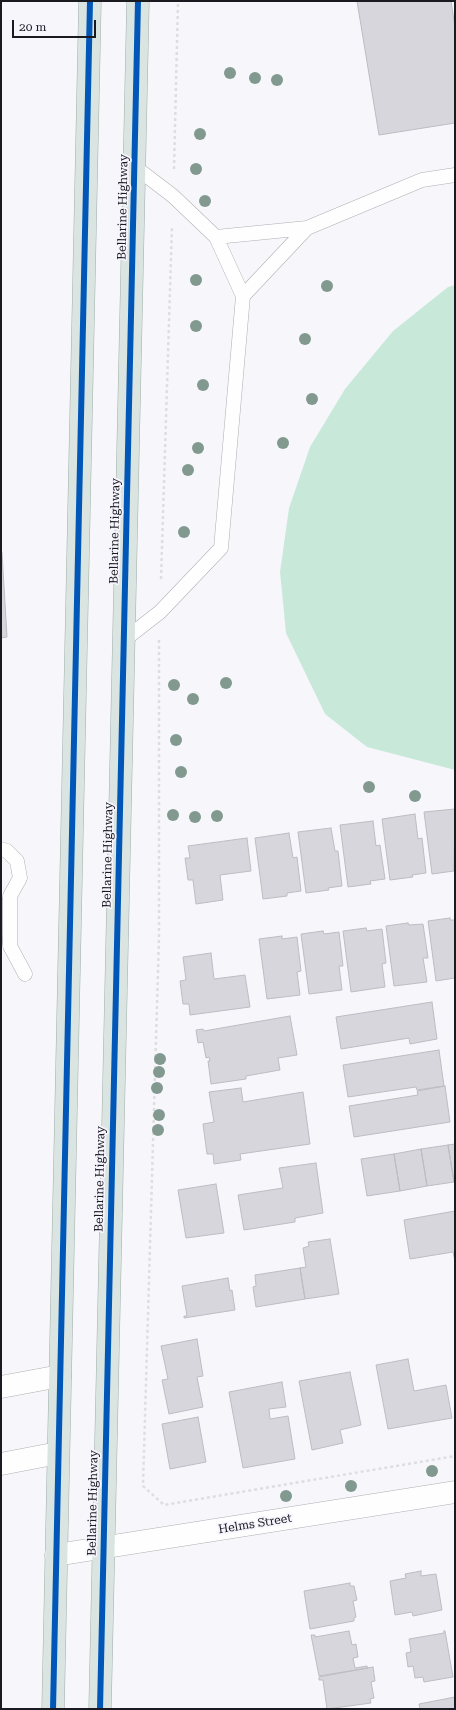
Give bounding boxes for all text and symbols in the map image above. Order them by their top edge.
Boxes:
scale bar [14,12,98,38]
text: 20 m [19,20,46,34]
street label: Bellarine Highway [115,154,131,260]
street label: Bellarine Highway [107,478,123,584]
street label: Bellarine Highway [100,802,116,908]
street label: Bellarine Highway [92,1126,108,1232]
street label: Bellarine Highway [85,1450,101,1556]
street label: Helms Street [217,1511,293,1537]

